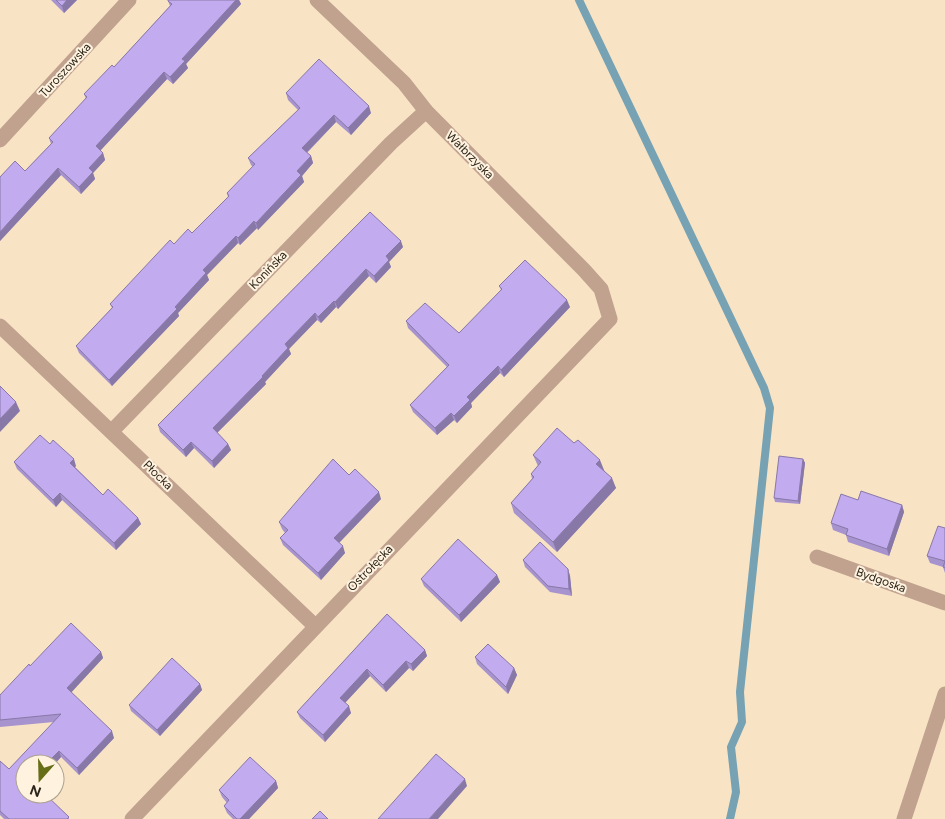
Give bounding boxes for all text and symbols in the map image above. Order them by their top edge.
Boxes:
street label: Turoszowska [36,40,94,100]
street label: Wałbrzyska [443,128,497,182]
street label: Konińska [246,248,290,292]
street label: Płocka [140,458,176,492]
street label: Ostrołęcka [345,542,395,594]
street label: Bydgoska [854,565,908,595]
north arrow [15,754,65,804]
text: N [28,781,44,801]

